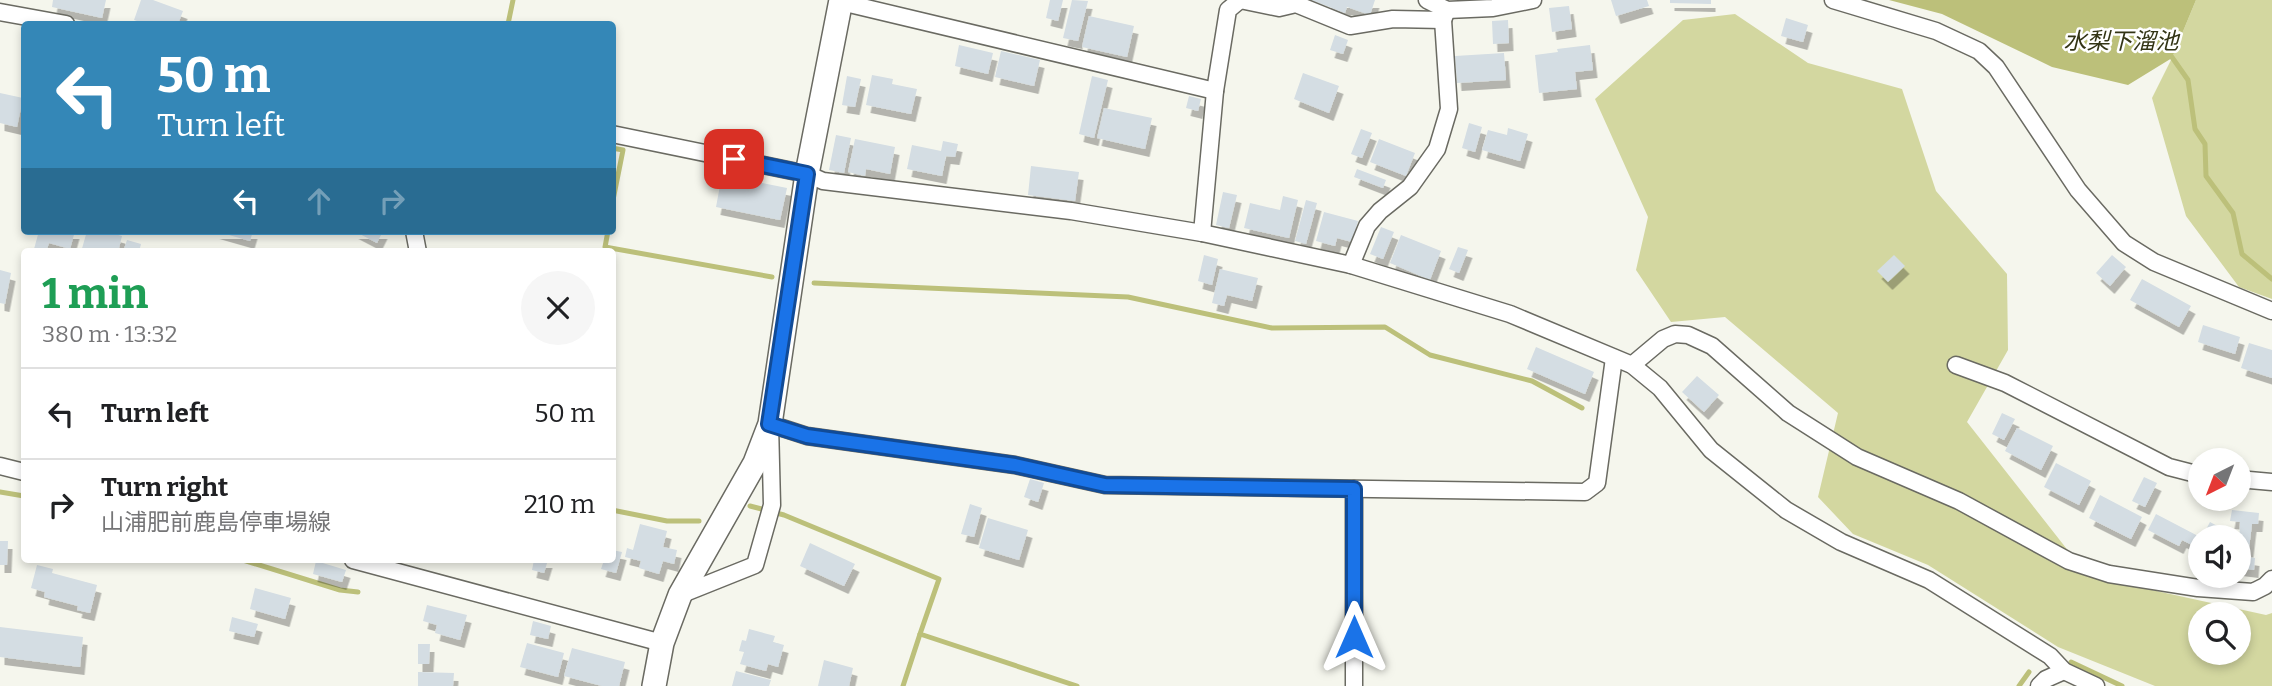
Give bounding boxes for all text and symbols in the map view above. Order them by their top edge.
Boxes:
water label: 水梨下溜池 [2064,27,2181,55]
text: 50 m [157,46,270,105]
icon: left [42,49,133,140]
text: Turn left [157,106,285,144]
pin [704,129,764,189]
icon: arrive [715,140,753,178]
icon: left [227,182,265,220]
icon: ahead [300,182,338,220]
icon: right [373,182,411,220]
text: 1 min [42,269,148,319]
button: close [521,271,595,345]
text: 380 m · 13:32 [42,320,177,348]
icon: left [42,395,80,433]
text: Turn left [101,398,209,429]
text: 50 m [534,398,595,429]
north arrow [2188,448,2250,511]
map controls [2188,448,2251,665]
text: Turn right [101,472,228,503]
icon: right [42,486,80,524]
text: 210 m [524,489,595,520]
text: 山浦肥前鹿島停車場線 [101,508,331,536]
button: sound [2188,525,2251,588]
position arrow [1317,600,1391,674]
button: search [2188,602,2251,665]

